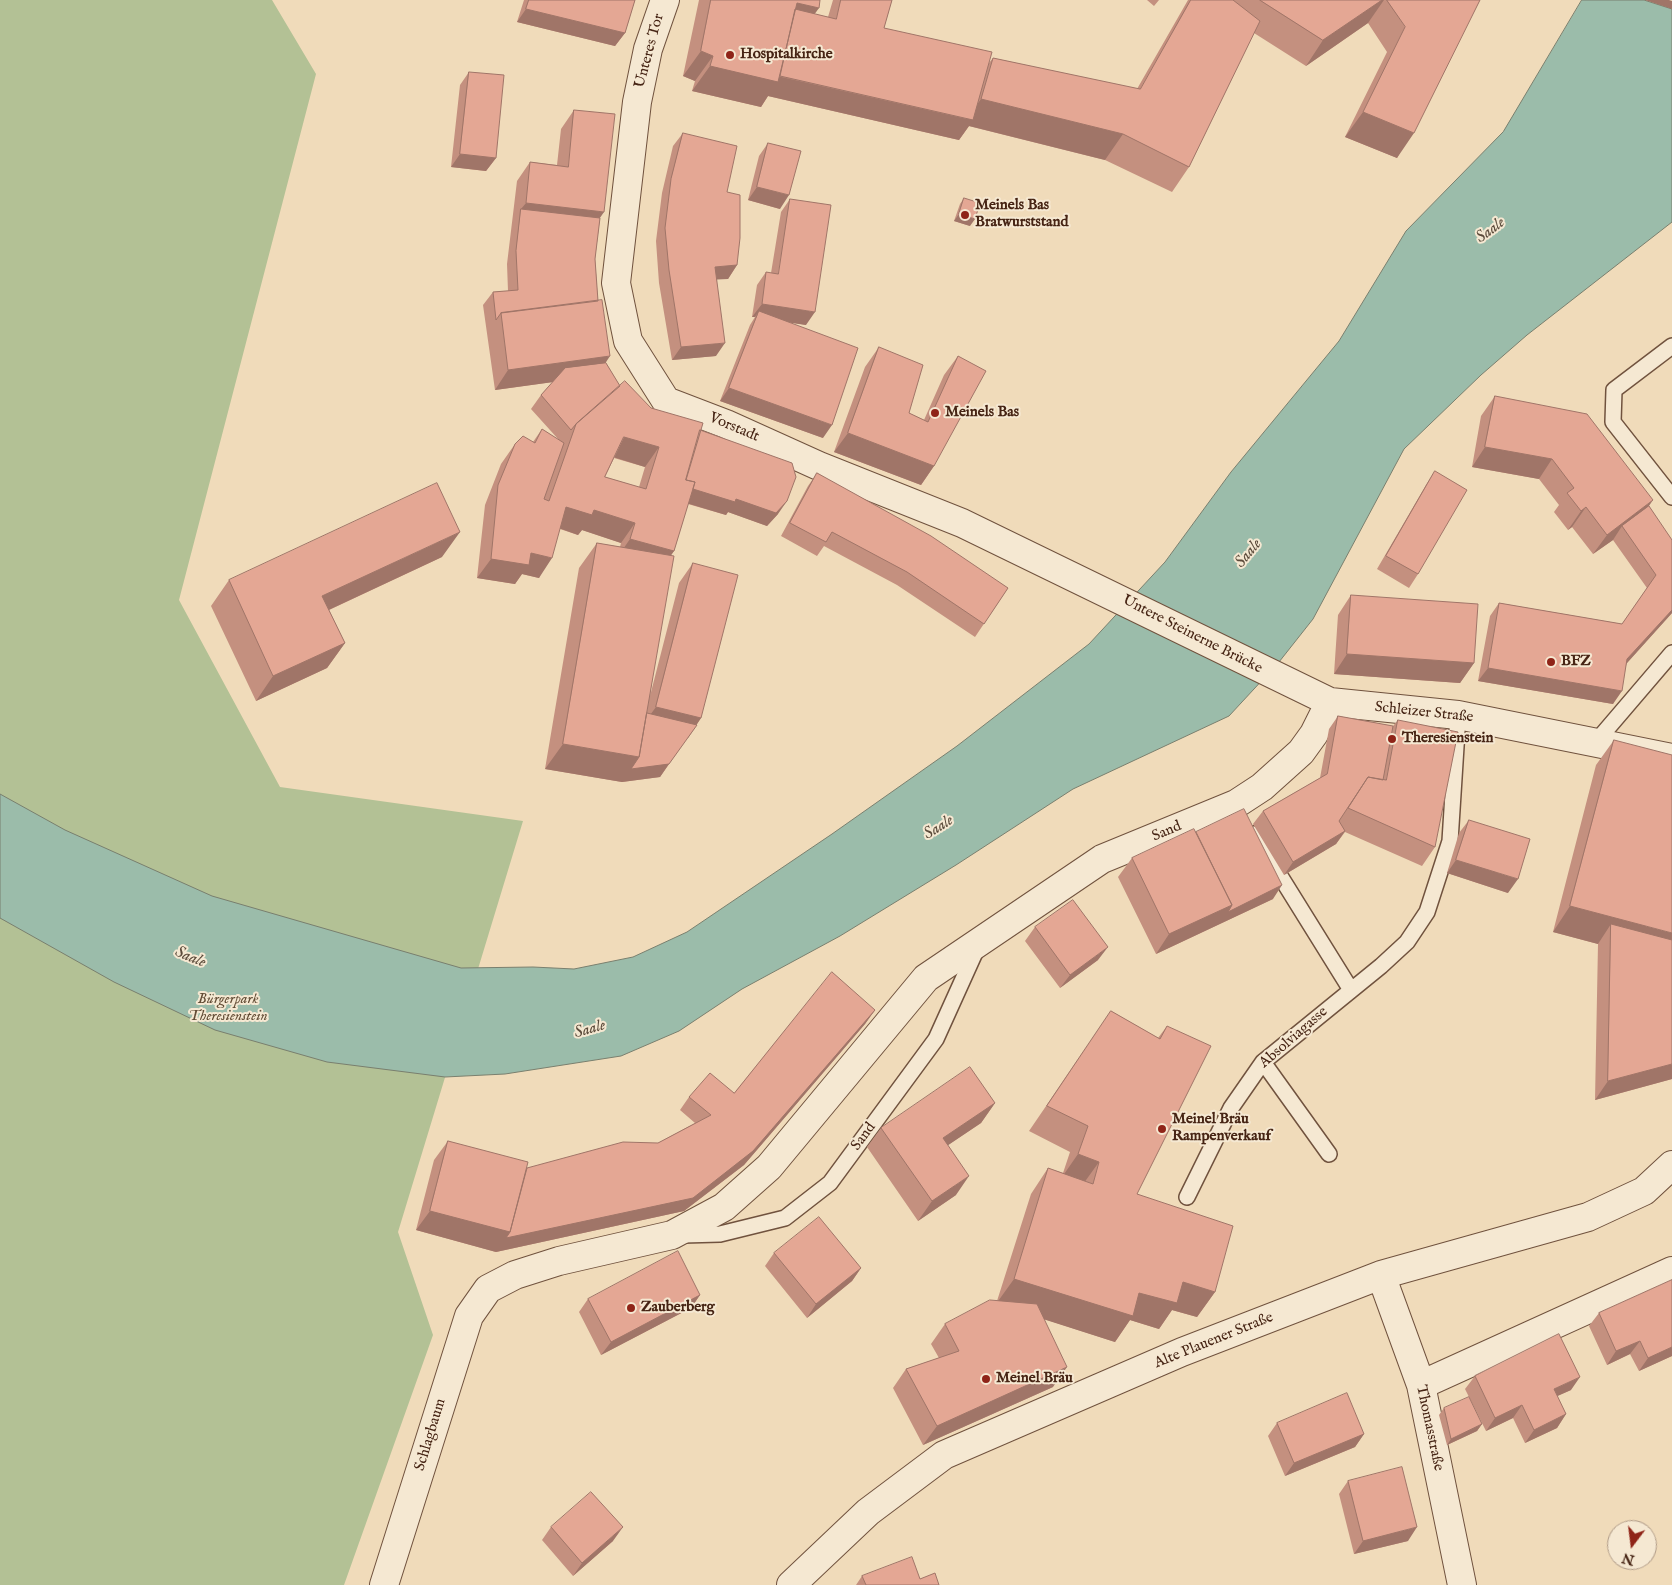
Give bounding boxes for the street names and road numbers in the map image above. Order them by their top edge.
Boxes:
street label: Unteres Tor [631,12,669,90]
street label: Vorstadt [706,409,762,447]
street label: Untere Steinerne Brücke [1119,592,1265,678]
street label: Schleizer Straße [1374,699,1474,727]
street label: Sand [1150,818,1184,846]
street label: Absolviagasse [1256,1003,1332,1073]
street label: Sand [848,1120,880,1154]
street label: Alte Plauener Straße [1152,1309,1276,1373]
street label: Thomasstraße [1411,1383,1447,1473]
street label: Schlagbaum [411,1397,451,1473]

